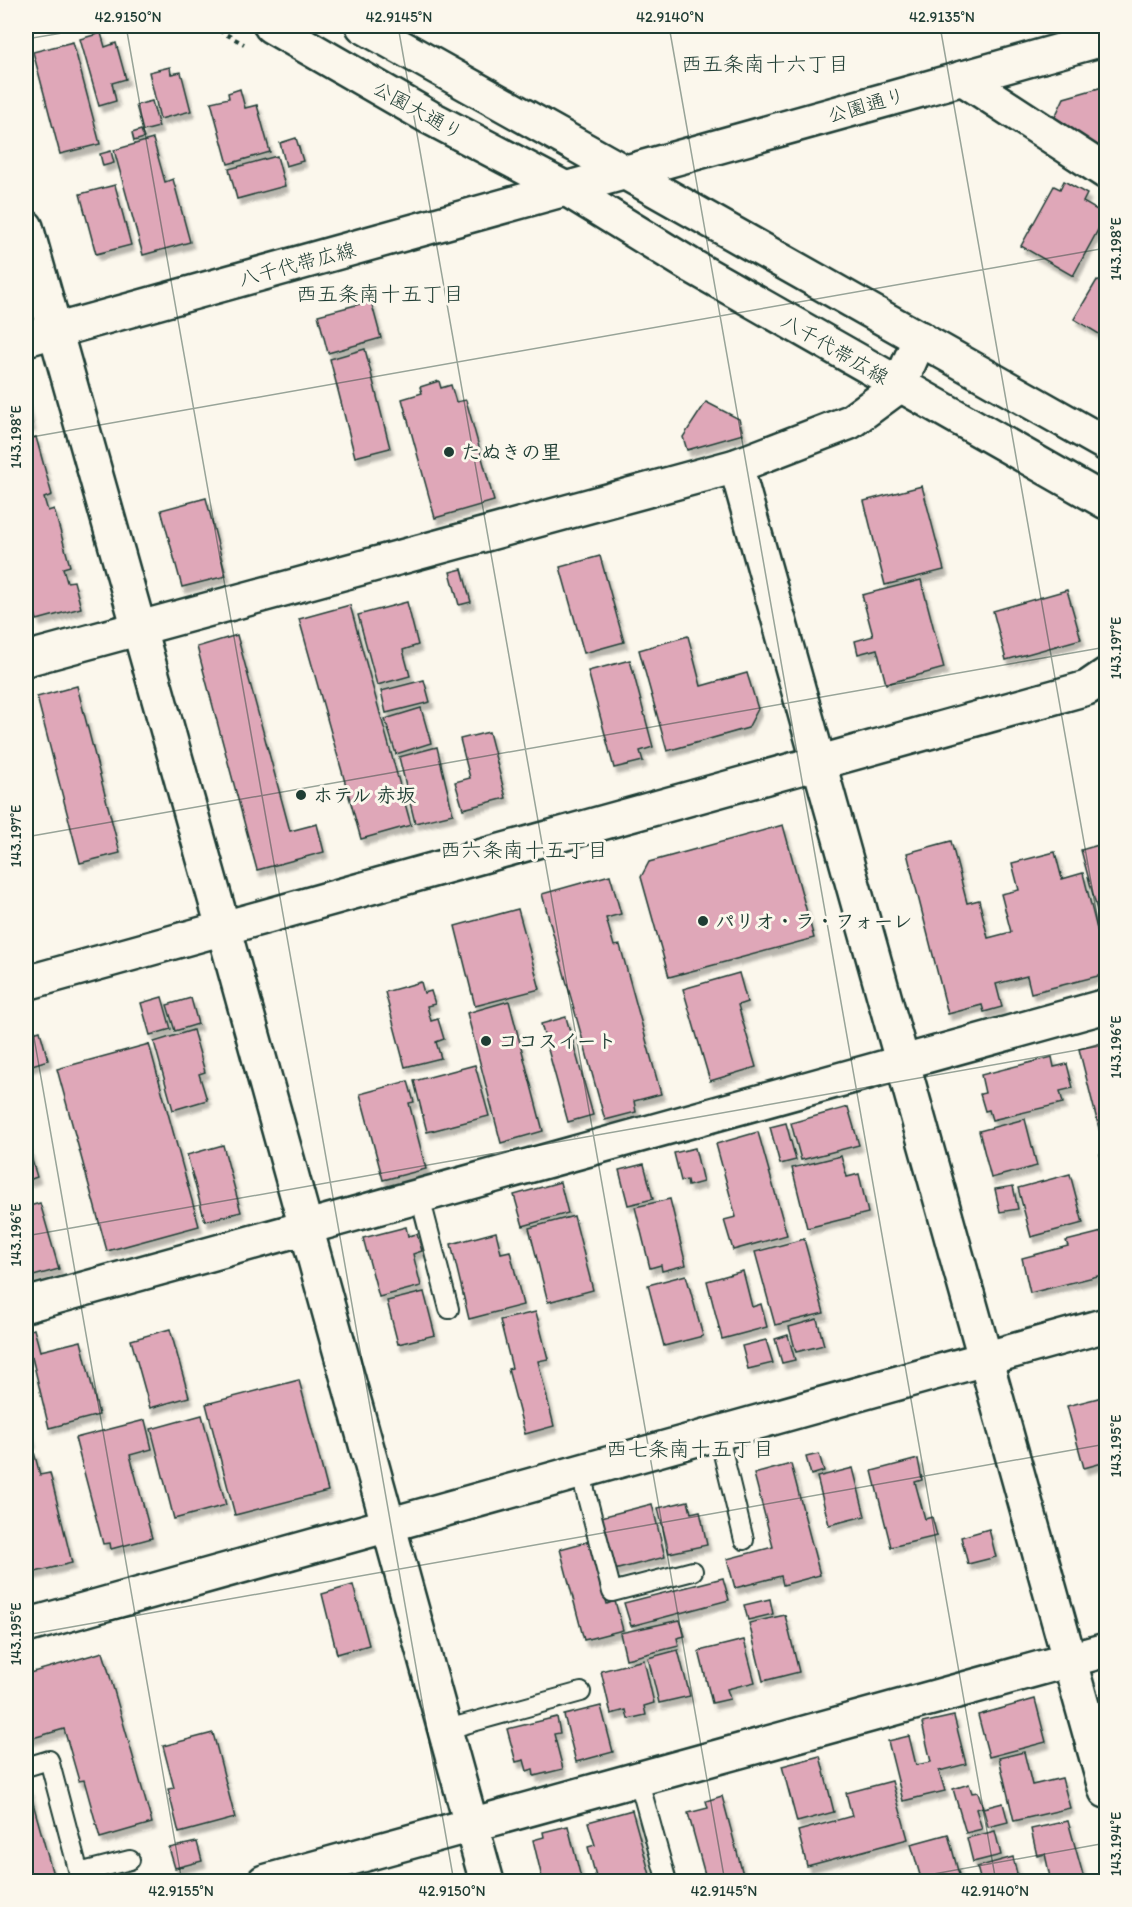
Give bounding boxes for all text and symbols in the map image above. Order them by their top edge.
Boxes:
text: 42.9150°N [94,8,162,26]
text: 42.9145°N [366,8,432,26]
text: 42.9140°N [636,8,704,26]
text: 42.9135°N [909,8,975,26]
district label: 西五条南十六丁目 [681,51,849,76]
street label: 公園大通り [368,75,468,145]
street label: 公園通り [824,82,908,128]
text: 143.198°E [1107,217,1125,281]
street label: 八千代帯広線 [236,237,358,291]
district label: 西五条南十五丁目 [296,281,464,306]
street label: 八千代帯広線 [777,309,893,389]
text: 143.198°E [7,405,25,469]
place label: たぬきの里 [461,440,561,464]
marker: たぬきの里 [442,445,456,459]
text: 143.197°E [1107,617,1125,679]
place label: ホテル 赤坂 [313,783,416,807]
marker: ホテル 赤坂 [294,788,308,802]
text: 143.197°E [7,805,25,867]
district label: 西六条南十五丁目 [440,837,608,862]
place label: パリオ・ラ・フォーレ [715,909,913,933]
marker: パリオ・ラ・フォーレ [696,914,710,928]
text: 143.196°E [1107,1015,1125,1079]
place label: ココスイート [498,1029,616,1053]
marker: ココスイート [479,1034,493,1048]
text: 143.196°E [7,1203,25,1267]
text: 143.195°E [1107,1414,1125,1478]
district label: 西七条南十五丁目 [606,1436,774,1461]
text: 143.195°E [7,1602,25,1666]
text: 143.194°E [1107,1812,1125,1876]
text: 42.9155°N [148,1882,214,1900]
text: 42.9150°N [418,1882,486,1900]
text: 42.9145°N [691,1882,757,1900]
text: 42.9140°N [961,1882,1029,1900]

